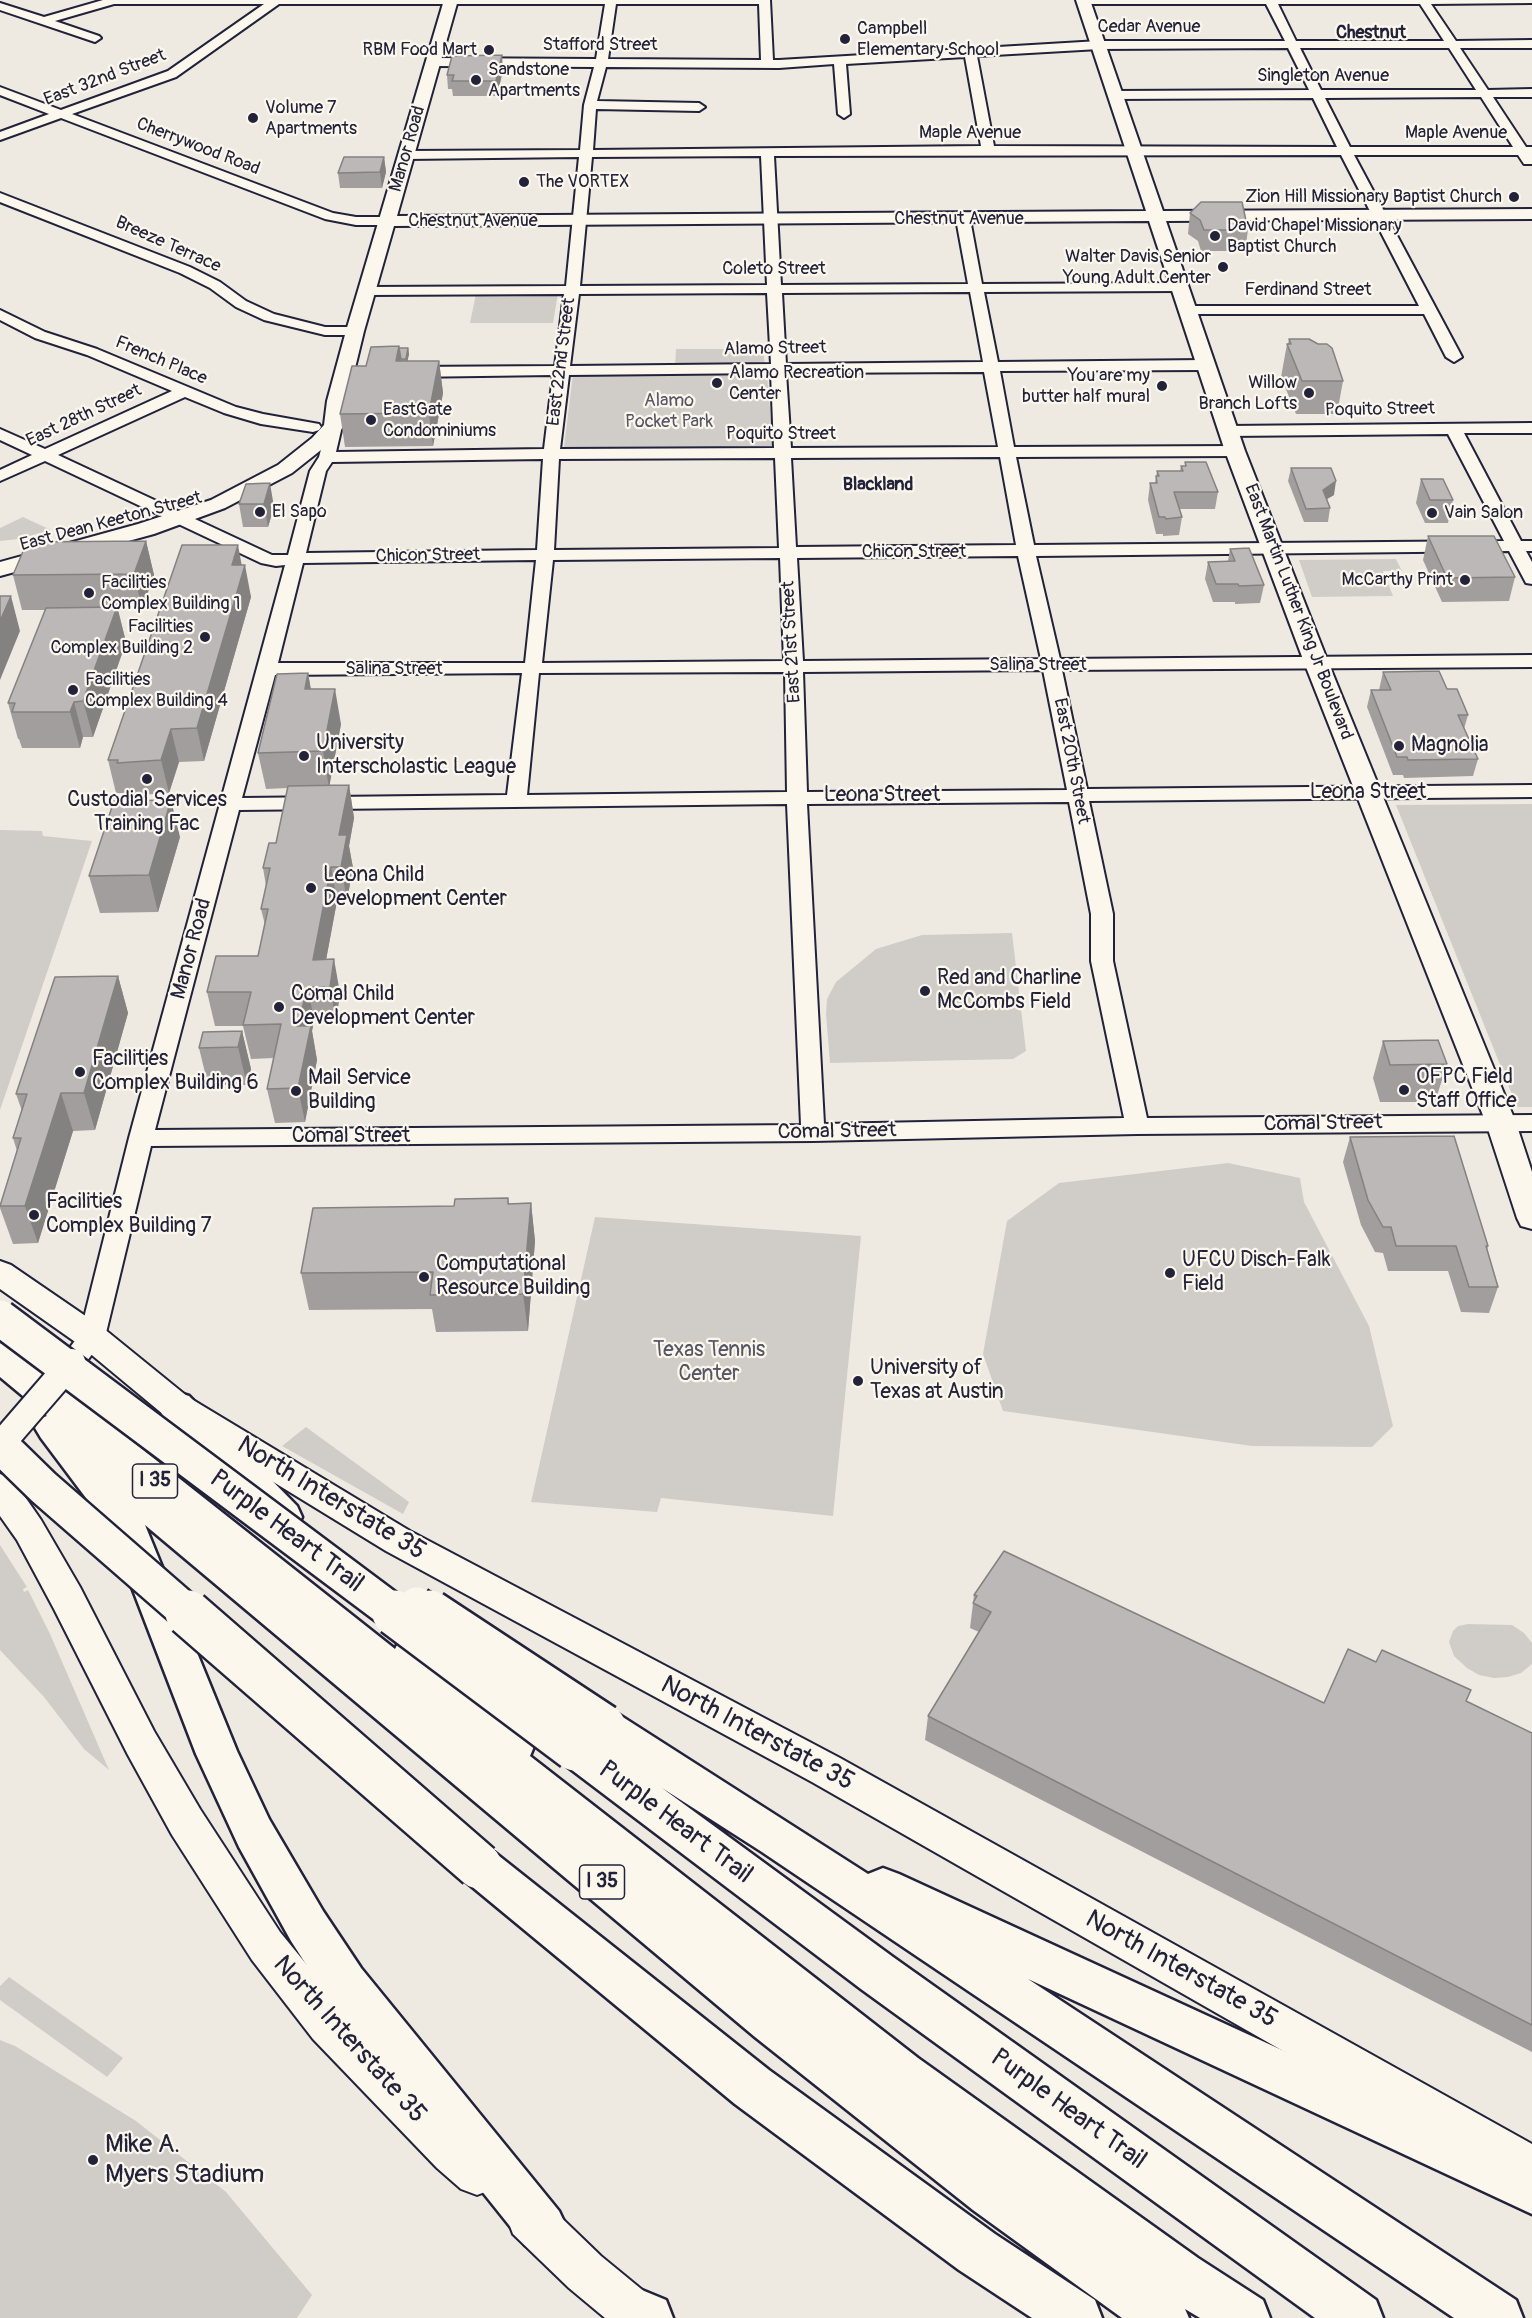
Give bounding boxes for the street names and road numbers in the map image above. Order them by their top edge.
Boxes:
street label: Cedar Avenue [1098,16,1200,38]
street label: Stafford Street [542,34,658,56]
street label: East 32nd Street [41,45,169,111]
street label: Singleton Avenue [1257,65,1389,87]
street label: Manor Road [385,103,431,195]
street label: Cherrywood Road [133,114,263,180]
street label: Maple Avenue [919,122,1021,144]
street label: Maple Avenue [1405,122,1507,144]
street label: Chestnut Avenue [894,208,1024,230]
street label: Chestnut Avenue [408,210,538,232]
street label: Breeze Terrace [112,212,224,278]
street label: Coleto Street [722,258,826,280]
street label: Ferdinand Street [1245,279,1371,301]
street label: East 22nd Street [543,297,581,427]
street label: French Place [112,332,210,390]
street label: Alamo Street [723,337,827,361]
street label: East 28th Street [23,380,145,452]
street label: Poquito Street [1325,398,1435,422]
street label: Poquito Street [726,423,836,445]
street label: East Martin Luther King Jr Boulevard [1239,481,1357,743]
street label: East Dean Keeton Street [18,487,204,557]
street label: Chicon Street [862,541,966,563]
street label: Chicon Street [376,544,480,568]
street label: East 21st Street [778,580,806,704]
street label: Salina Street [989,654,1087,676]
street label: Salina Street [345,658,443,680]
street label: East 20th Street [1048,696,1094,826]
street label: Leona Street [1310,780,1426,806]
street label: Leona Street [824,783,940,809]
street label: Manor Road [166,896,218,1002]
street label: Comal Street [1264,1110,1382,1138]
street label: Comal Street [778,1118,896,1146]
street label: Comal Street [292,1124,410,1150]
street label: North Interstate 35 [231,1430,431,1568]
road number: I 35 [132,1464,178,1498]
street label: Purple Heart Trail [203,1464,369,1600]
street label: North Interstate 35 [655,1670,859,1798]
street label: Purple Heart Trail [592,1755,758,1891]
road number: I 35 [580,1865,624,1899]
street label: North Interstate 35 [1080,1904,1282,2036]
street label: North Interstate 35 [266,1950,432,2130]
street label: Purple Heart Trail [984,2043,1152,2177]

